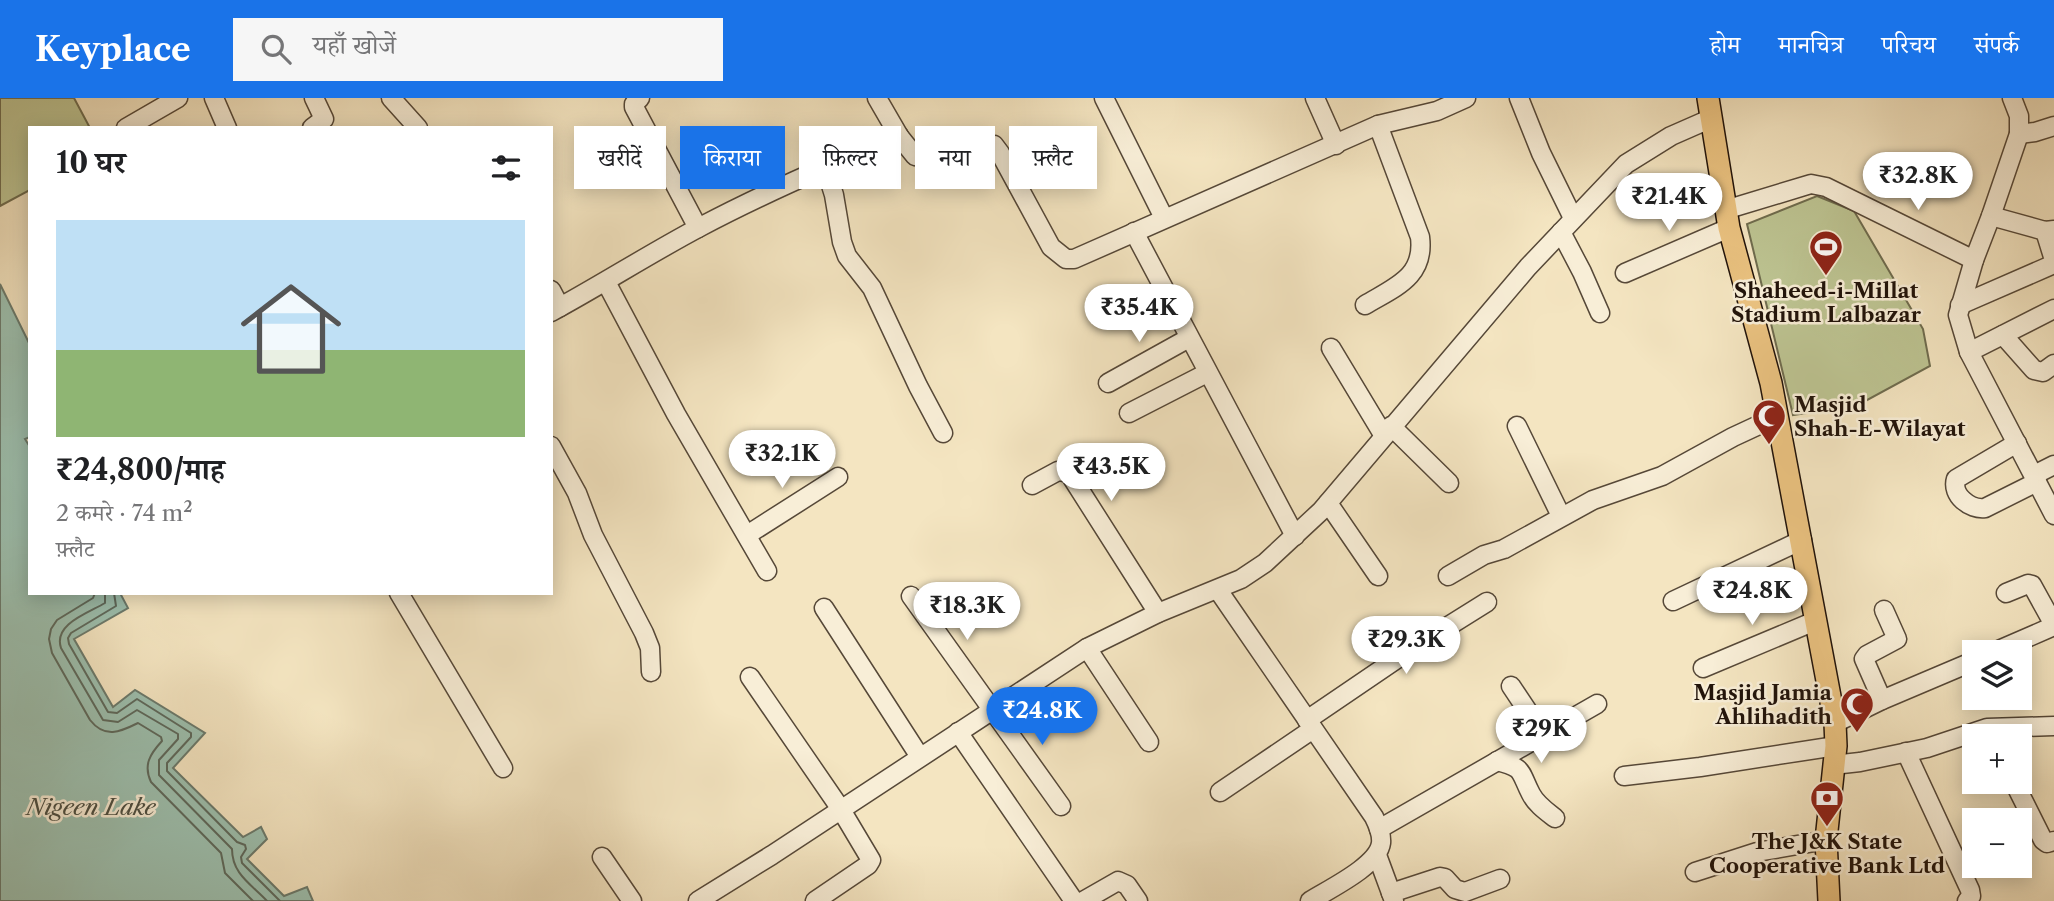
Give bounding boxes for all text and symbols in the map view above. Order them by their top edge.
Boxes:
search box [233,18,723,81]
text: Keyplace [35,29,191,70]
text: यहाँ खोजें [313,29,396,61]
icon: search [257,30,295,68]
text: होम [1710,30,1740,59]
text: मानचित्र [1778,30,1844,59]
text: परिचय [1882,30,1936,59]
text: संपर्क [1974,30,2019,59]
chip: खरीदें [574,126,666,189]
chip: किराया [680,126,785,189]
chip: फ़िल्टर [799,126,901,189]
chip: नया [915,126,995,189]
chip: फ़्लैट [1009,126,1097,189]
text: 10 घर [56,144,126,181]
icon: filters [487,149,525,187]
pin: ₹32.8K [1861,152,1975,212]
text: ₹32.8K [1879,161,1957,189]
pin: ₹21.4K [1612,174,1726,233]
text: ₹21.4K [1631,182,1707,210]
sports icon: Shaheed-i-Millat Stadium Lalbazar [1807,228,1845,277]
icon: home [228,266,354,392]
place label: Shaheed-i-Millat Stadium Lalbazar [1731,278,1922,327]
pin: ₹35.4K [1082,285,1196,344]
text: ₹35.4K [1100,293,1178,321]
place label: Masjid Shah-E-Wilayat [1794,392,1966,441]
mosque icon: Masjid Shah-E-Wilayat [1750,397,1788,446]
pin: ₹32.1K [725,430,839,490]
text: ₹32.1K [745,439,819,467]
pin: ₹43.5K [1054,444,1168,503]
text: ₹24,800/माह [56,451,225,488]
text: ₹43.5K [1072,452,1150,480]
text: 2 कमरे · 74 m² [56,499,193,527]
text: फ़्लैट [56,535,94,563]
pin: ₹24.8K [1695,568,1809,627]
text: ₹24.8K [1712,576,1792,604]
pin: ₹18.3K [910,582,1024,642]
text: ₹18.3K [929,591,1005,619]
pin: ₹29.3K [1349,616,1463,676]
text: ₹29.3K [1367,625,1445,653]
map controls [1962,640,2032,878]
button: layers [1962,640,2032,710]
place label: Masjid Jamia Ahlihadith [1694,680,1833,729]
mosque icon: Masjid Jamia Ahlihadith [1838,685,1876,734]
pin: ₹24.8K [985,688,1099,747]
text: ₹24.8K [1002,696,1082,724]
pin: ₹29K [1500,706,1582,765]
text: ₹29K [1512,714,1570,742]
button: + [1962,724,2032,794]
bank icon: The J&K State Cooperative Bank Ltd [1808,779,1846,828]
water label: Nigeen Lake [24,793,157,821]
button: − [1962,808,2032,878]
place label: The J&K State Cooperative Bank Ltd [1709,829,1945,878]

